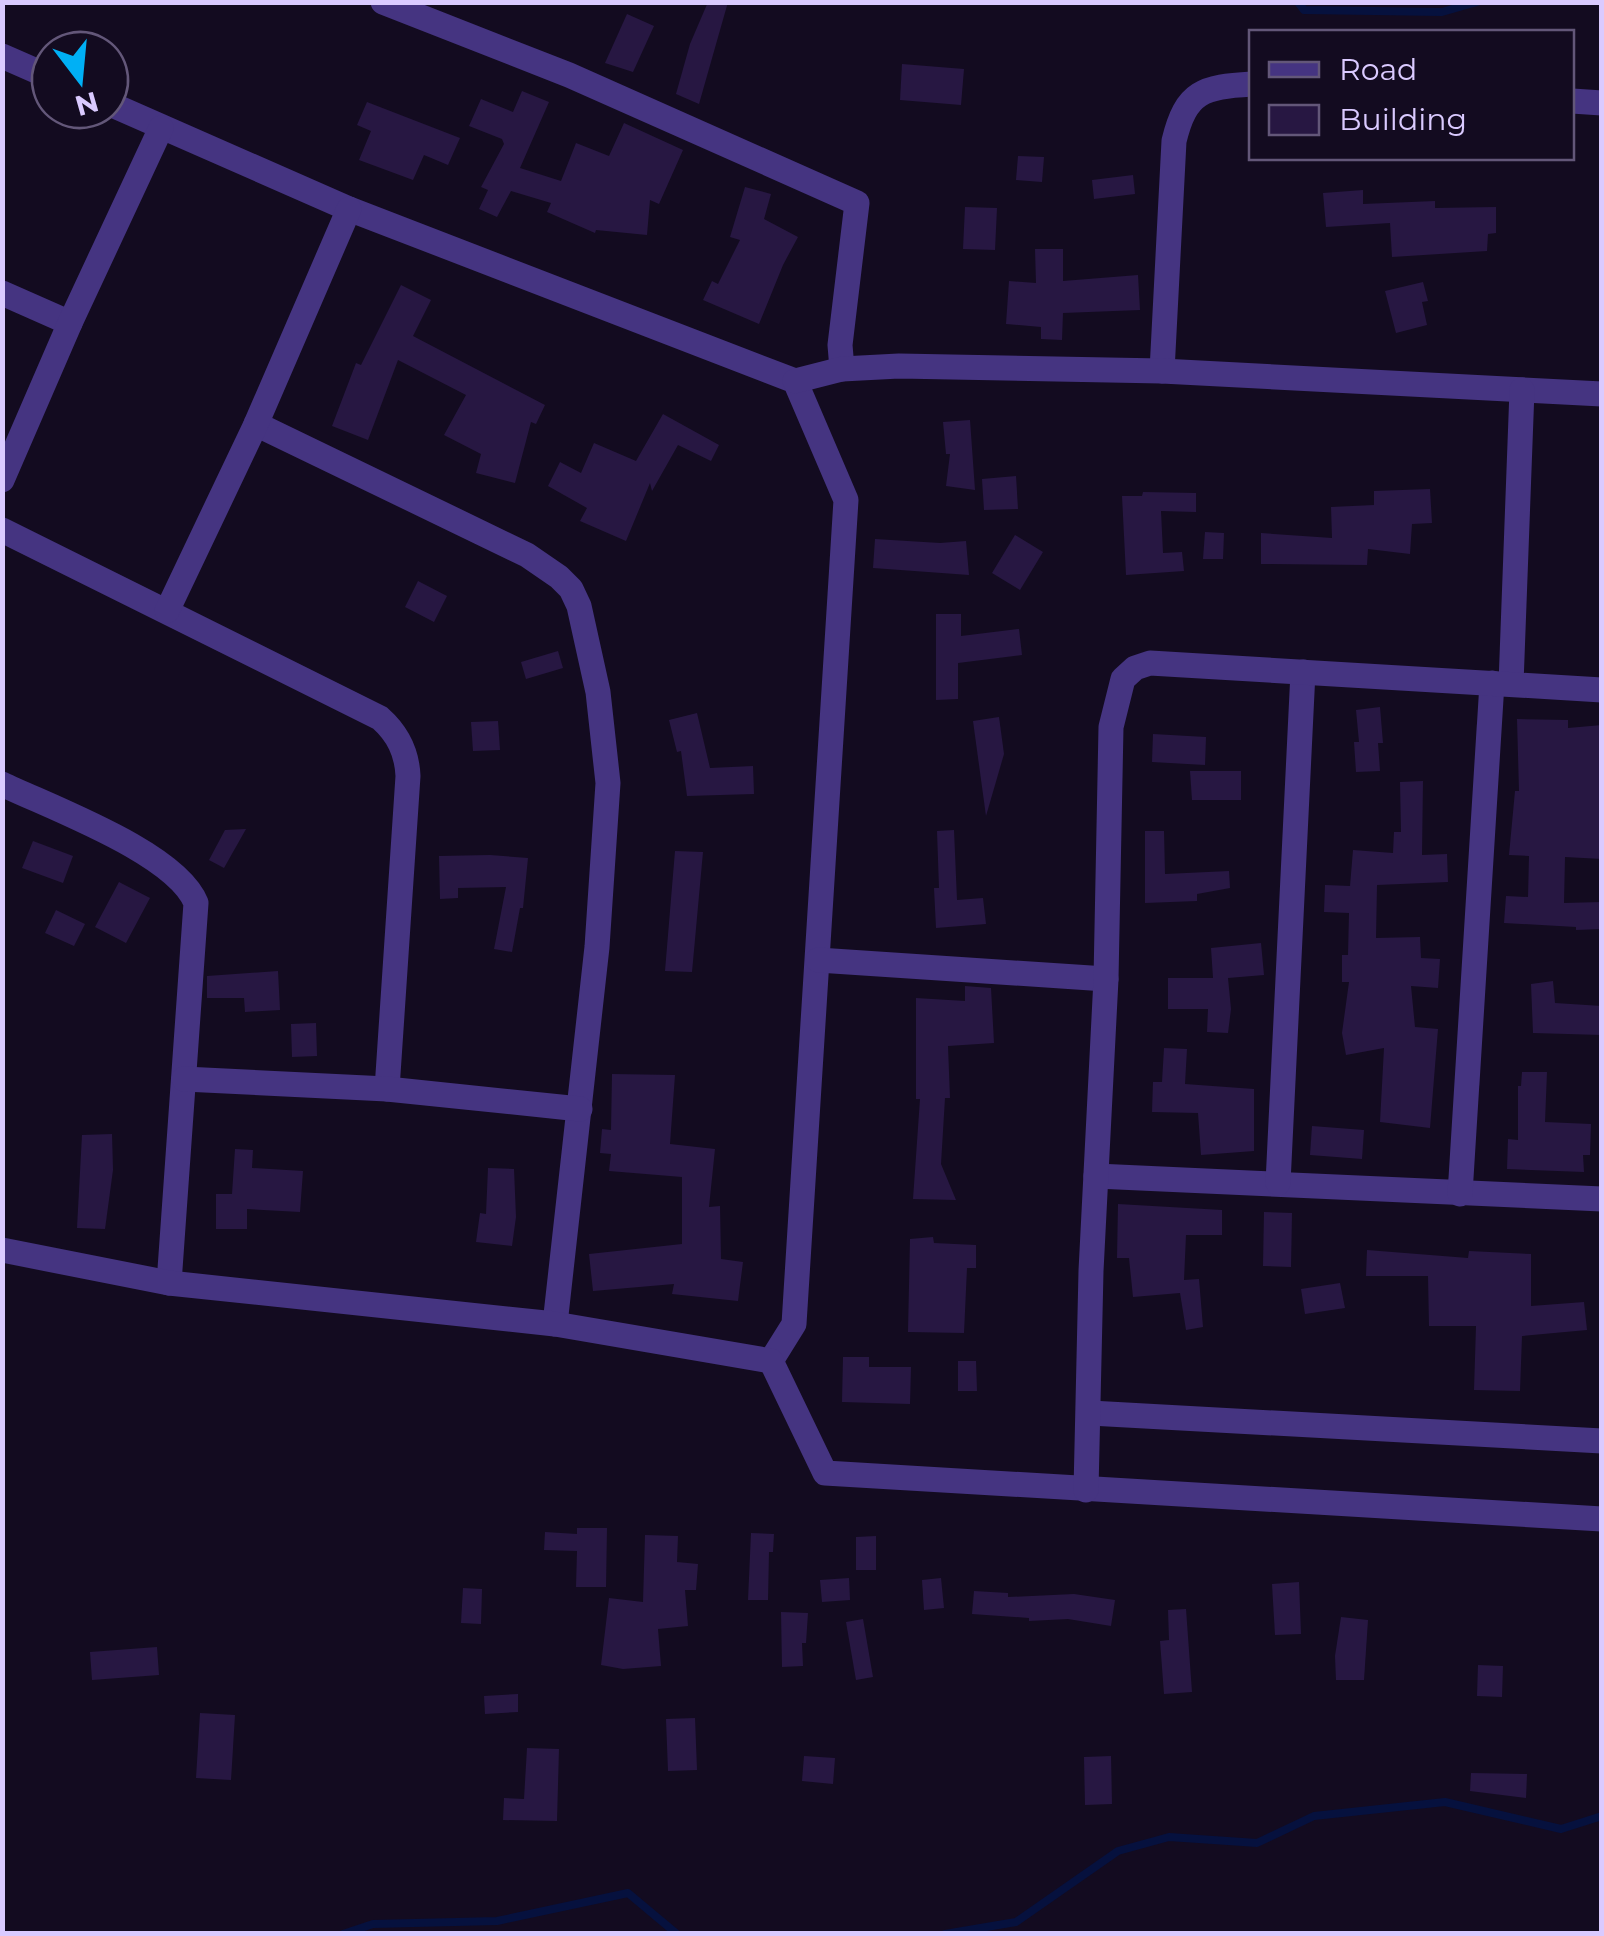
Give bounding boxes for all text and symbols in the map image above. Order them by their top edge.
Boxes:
north arrow [30,30,130,130]
legend [1249,30,1574,160]
text: Road [1339,51,1417,88]
text: N [71,85,102,123]
text: Building [1339,101,1467,138]

